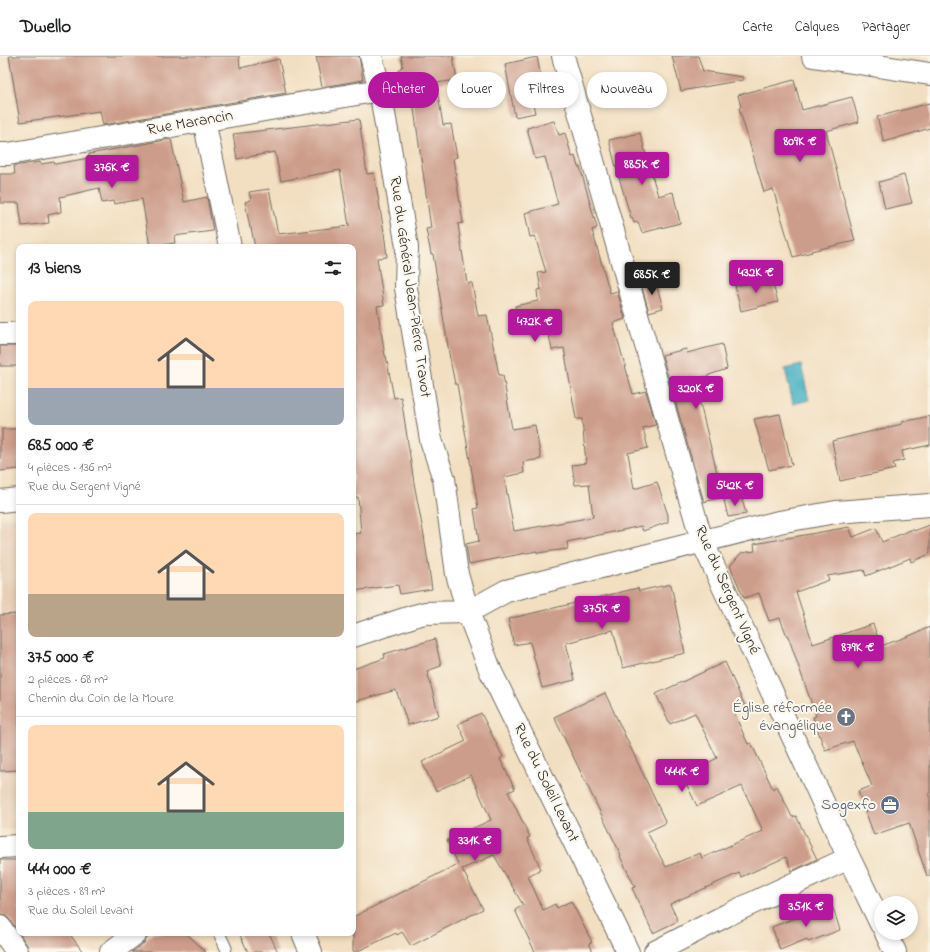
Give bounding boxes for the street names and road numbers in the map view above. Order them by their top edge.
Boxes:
street label: Rue Marancin [145,104,235,142]
street label: Rue du Général Jean-Pierre Travot [383,175,438,400]
street label: Rue du Sergent Vigné [688,522,767,659]
street label: Rue du Soleil Levant [507,719,586,847]

